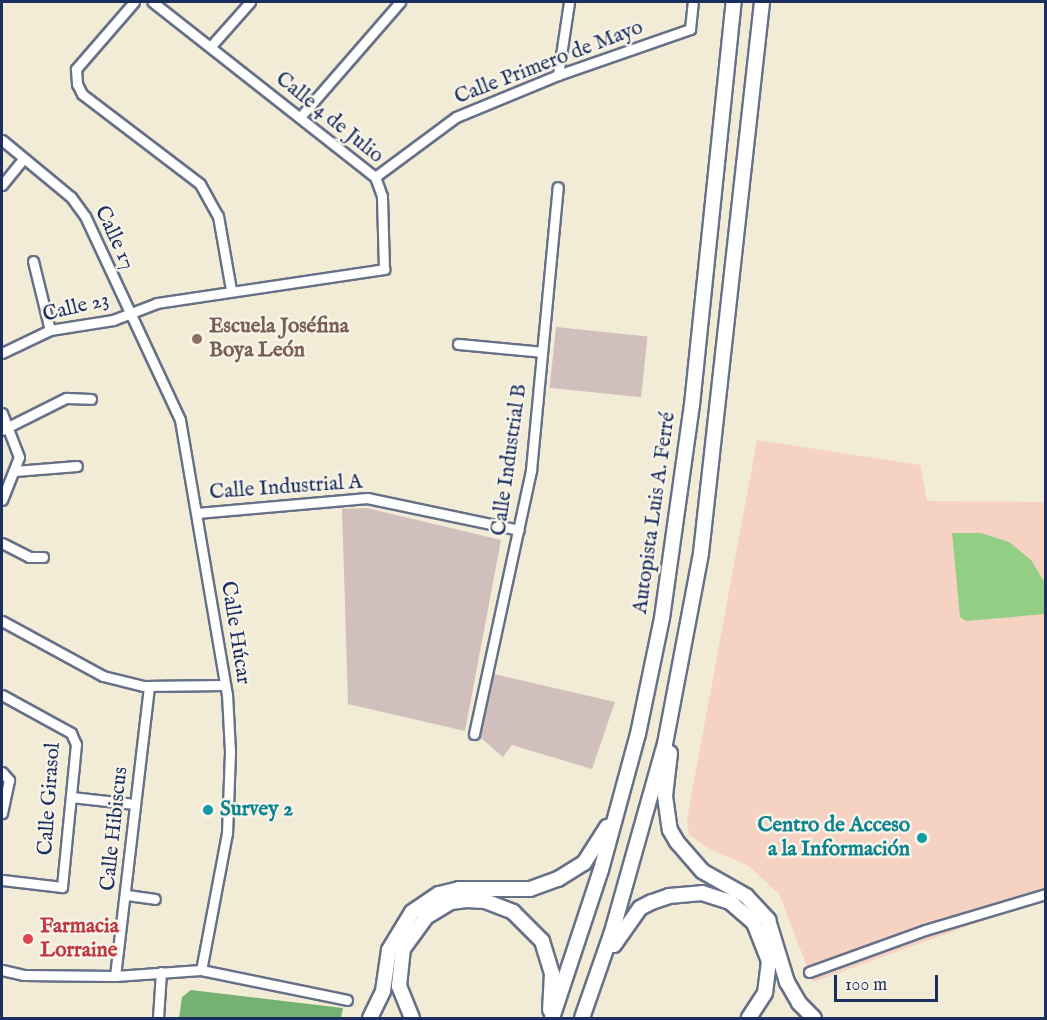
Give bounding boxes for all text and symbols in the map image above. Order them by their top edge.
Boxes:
street label: Calle Primero de Mayo [451,15,647,111]
street label: Calle 4 de Julio [270,67,388,169]
street label: Calle 17 [88,202,140,274]
street label: Calle 23 [40,288,112,328]
place label: Escuela Joséfina Boya León [209,314,349,364]
marker: Escuela Joséfina Boya León [190,332,204,346]
street label: Calle Industrial B [487,382,533,538]
street label: Autopista Luis A. Ferré [628,410,682,616]
street label: Calle Industrial A [209,470,363,506]
street label: Calle Húcar [214,580,256,686]
street label: Calle Girasol [33,742,67,856]
street label: Calle Hibiscus [96,766,134,892]
place label: Survey 2 [220,797,293,823]
marker: Survey 2 [201,803,215,817]
place label: Centro de Acceso a la Información [757,813,910,863]
marker: Centro de Acceso a la Información [915,831,929,845]
place label: Farmacia Lorraine [40,914,119,964]
marker: Farmacia Lorraine [21,932,35,946]
scale bar [837,963,940,1001]
text: 100 m [845,974,887,997]

